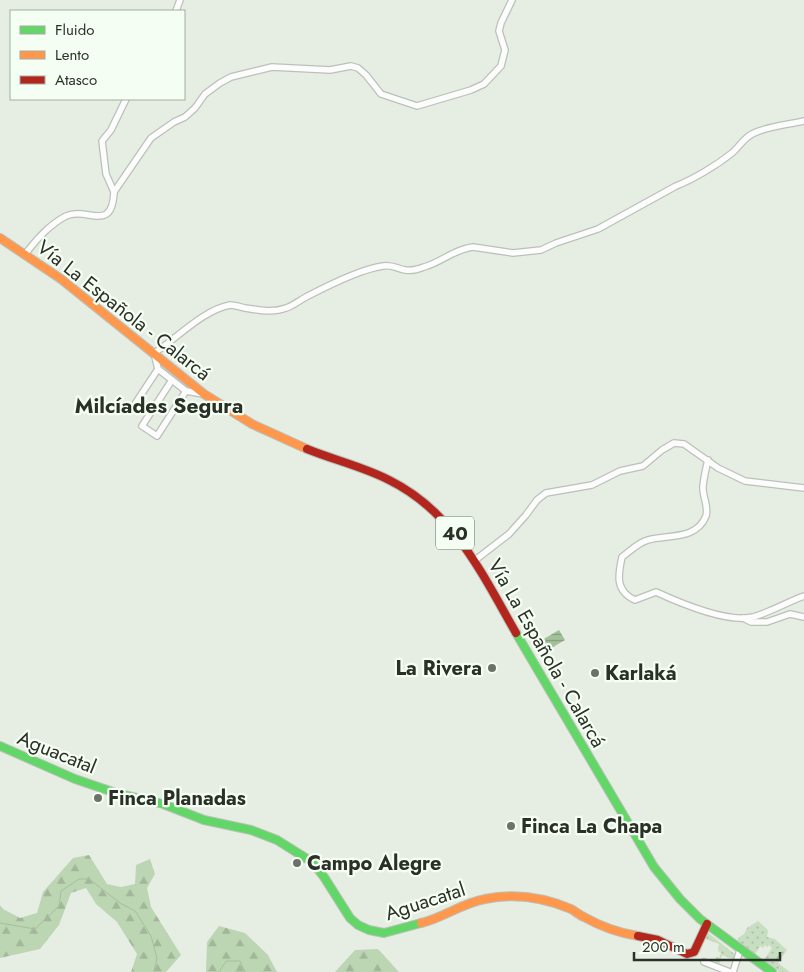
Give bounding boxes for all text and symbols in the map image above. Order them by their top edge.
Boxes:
legend [10,10,185,100]
text: Fluido [55,19,94,41]
text: Lento [55,44,89,66]
text: Atasco [55,69,97,91]
street label: Vía La Española - Calarcá [30,233,217,388]
district label: Milcíades Segura [75,391,243,421]
road number: 40 [436,516,474,550]
street label: Vía La Española - Calarcá [481,553,613,753]
place label: La Rivera [396,654,482,683]
place label: Karlaká [605,659,677,688]
marker: La Rivera [486,662,498,674]
marker: Karlaká [589,667,601,679]
street label: Aguacatal [13,723,101,781]
place label: Finca Planadas [108,784,246,813]
marker: Finca Planadas [92,792,104,804]
place label: Finca La Chapa [521,812,662,841]
marker: Finca La Chapa [505,820,517,832]
place label: Campo Alegre [307,849,441,878]
marker: Campo Alegre [291,857,303,869]
street label: Aguacatal [381,875,469,928]
scale bar [634,930,780,962]
text: 200 m [642,936,685,958]

